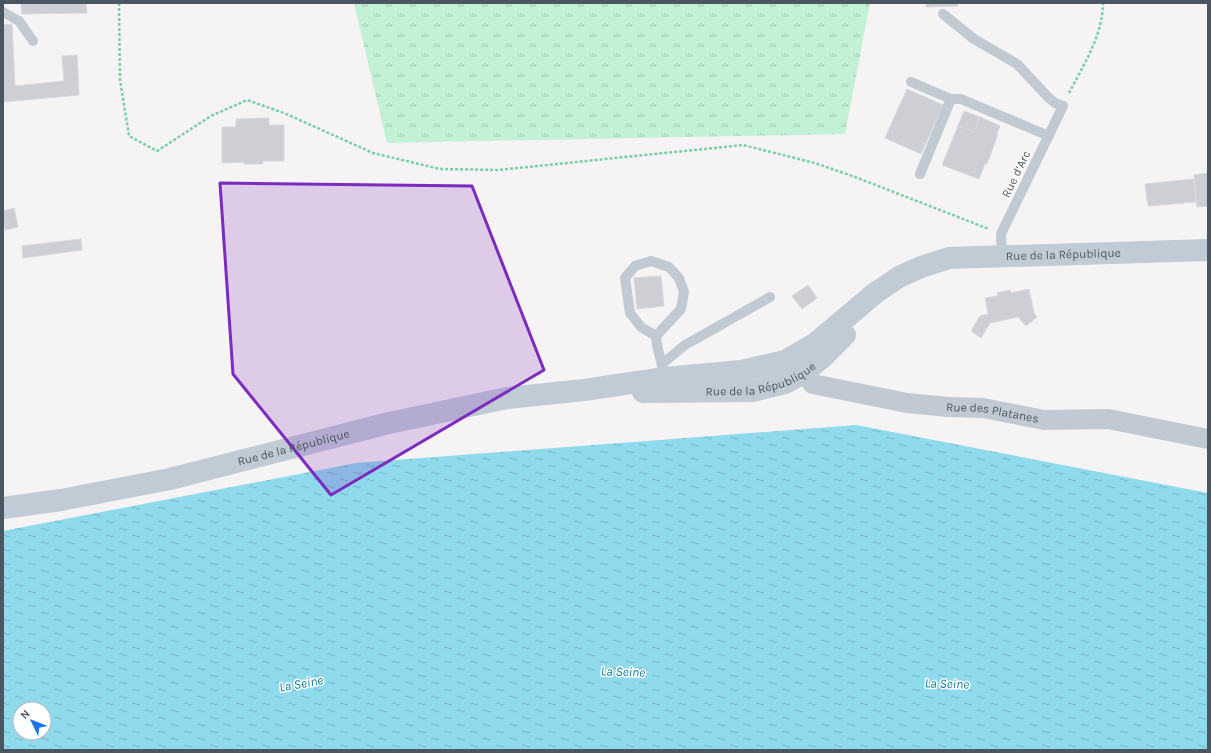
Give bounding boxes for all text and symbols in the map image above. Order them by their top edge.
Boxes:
street label: Rue d’Arc [999,148,1033,200]
street label: Rue de la République [1006,246,1121,263]
street label: Rue de la République [705,359,818,398]
street label: Rue des Platanes [946,400,1040,426]
street label: Rue de la République [236,426,351,468]
water label: La Seine [600,663,645,680]
water label: La Seine [278,672,324,695]
water label: La Seine [924,675,969,692]
north arrow [12,701,52,741]
text: N [18,707,32,722]

